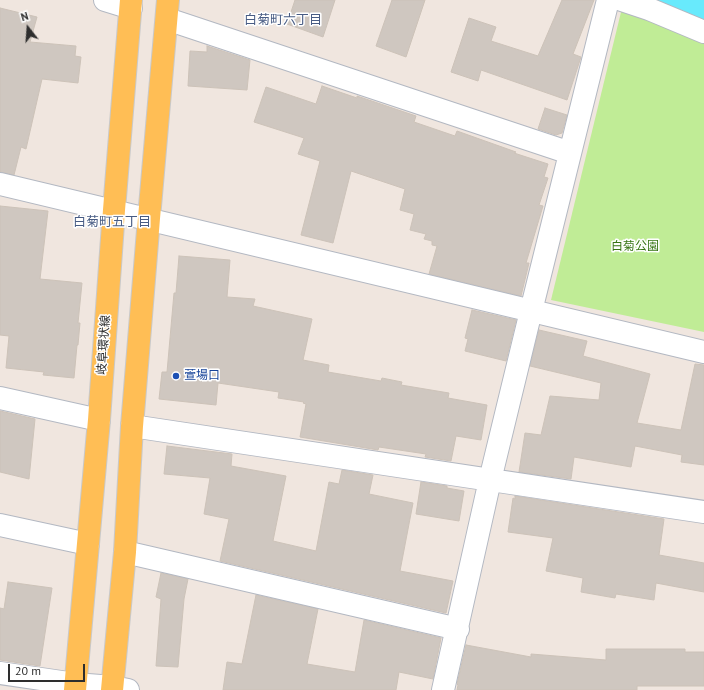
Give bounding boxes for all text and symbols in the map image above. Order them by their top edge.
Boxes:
north arrow [8,8,48,48]
text: N [19,9,30,24]
district label: 白菊町六丁目 [244,12,322,28]
district label: 白菊町五丁目 [73,214,151,230]
park label: 白菊公園 [611,240,659,254]
street label: 岐阜環状線 [95,315,113,375]
place label: 萱場口 [184,369,220,383]
marker: 萱場口 [171,371,181,381]
scale bar [10,656,87,682]
text: 20 m [15,663,41,678]

